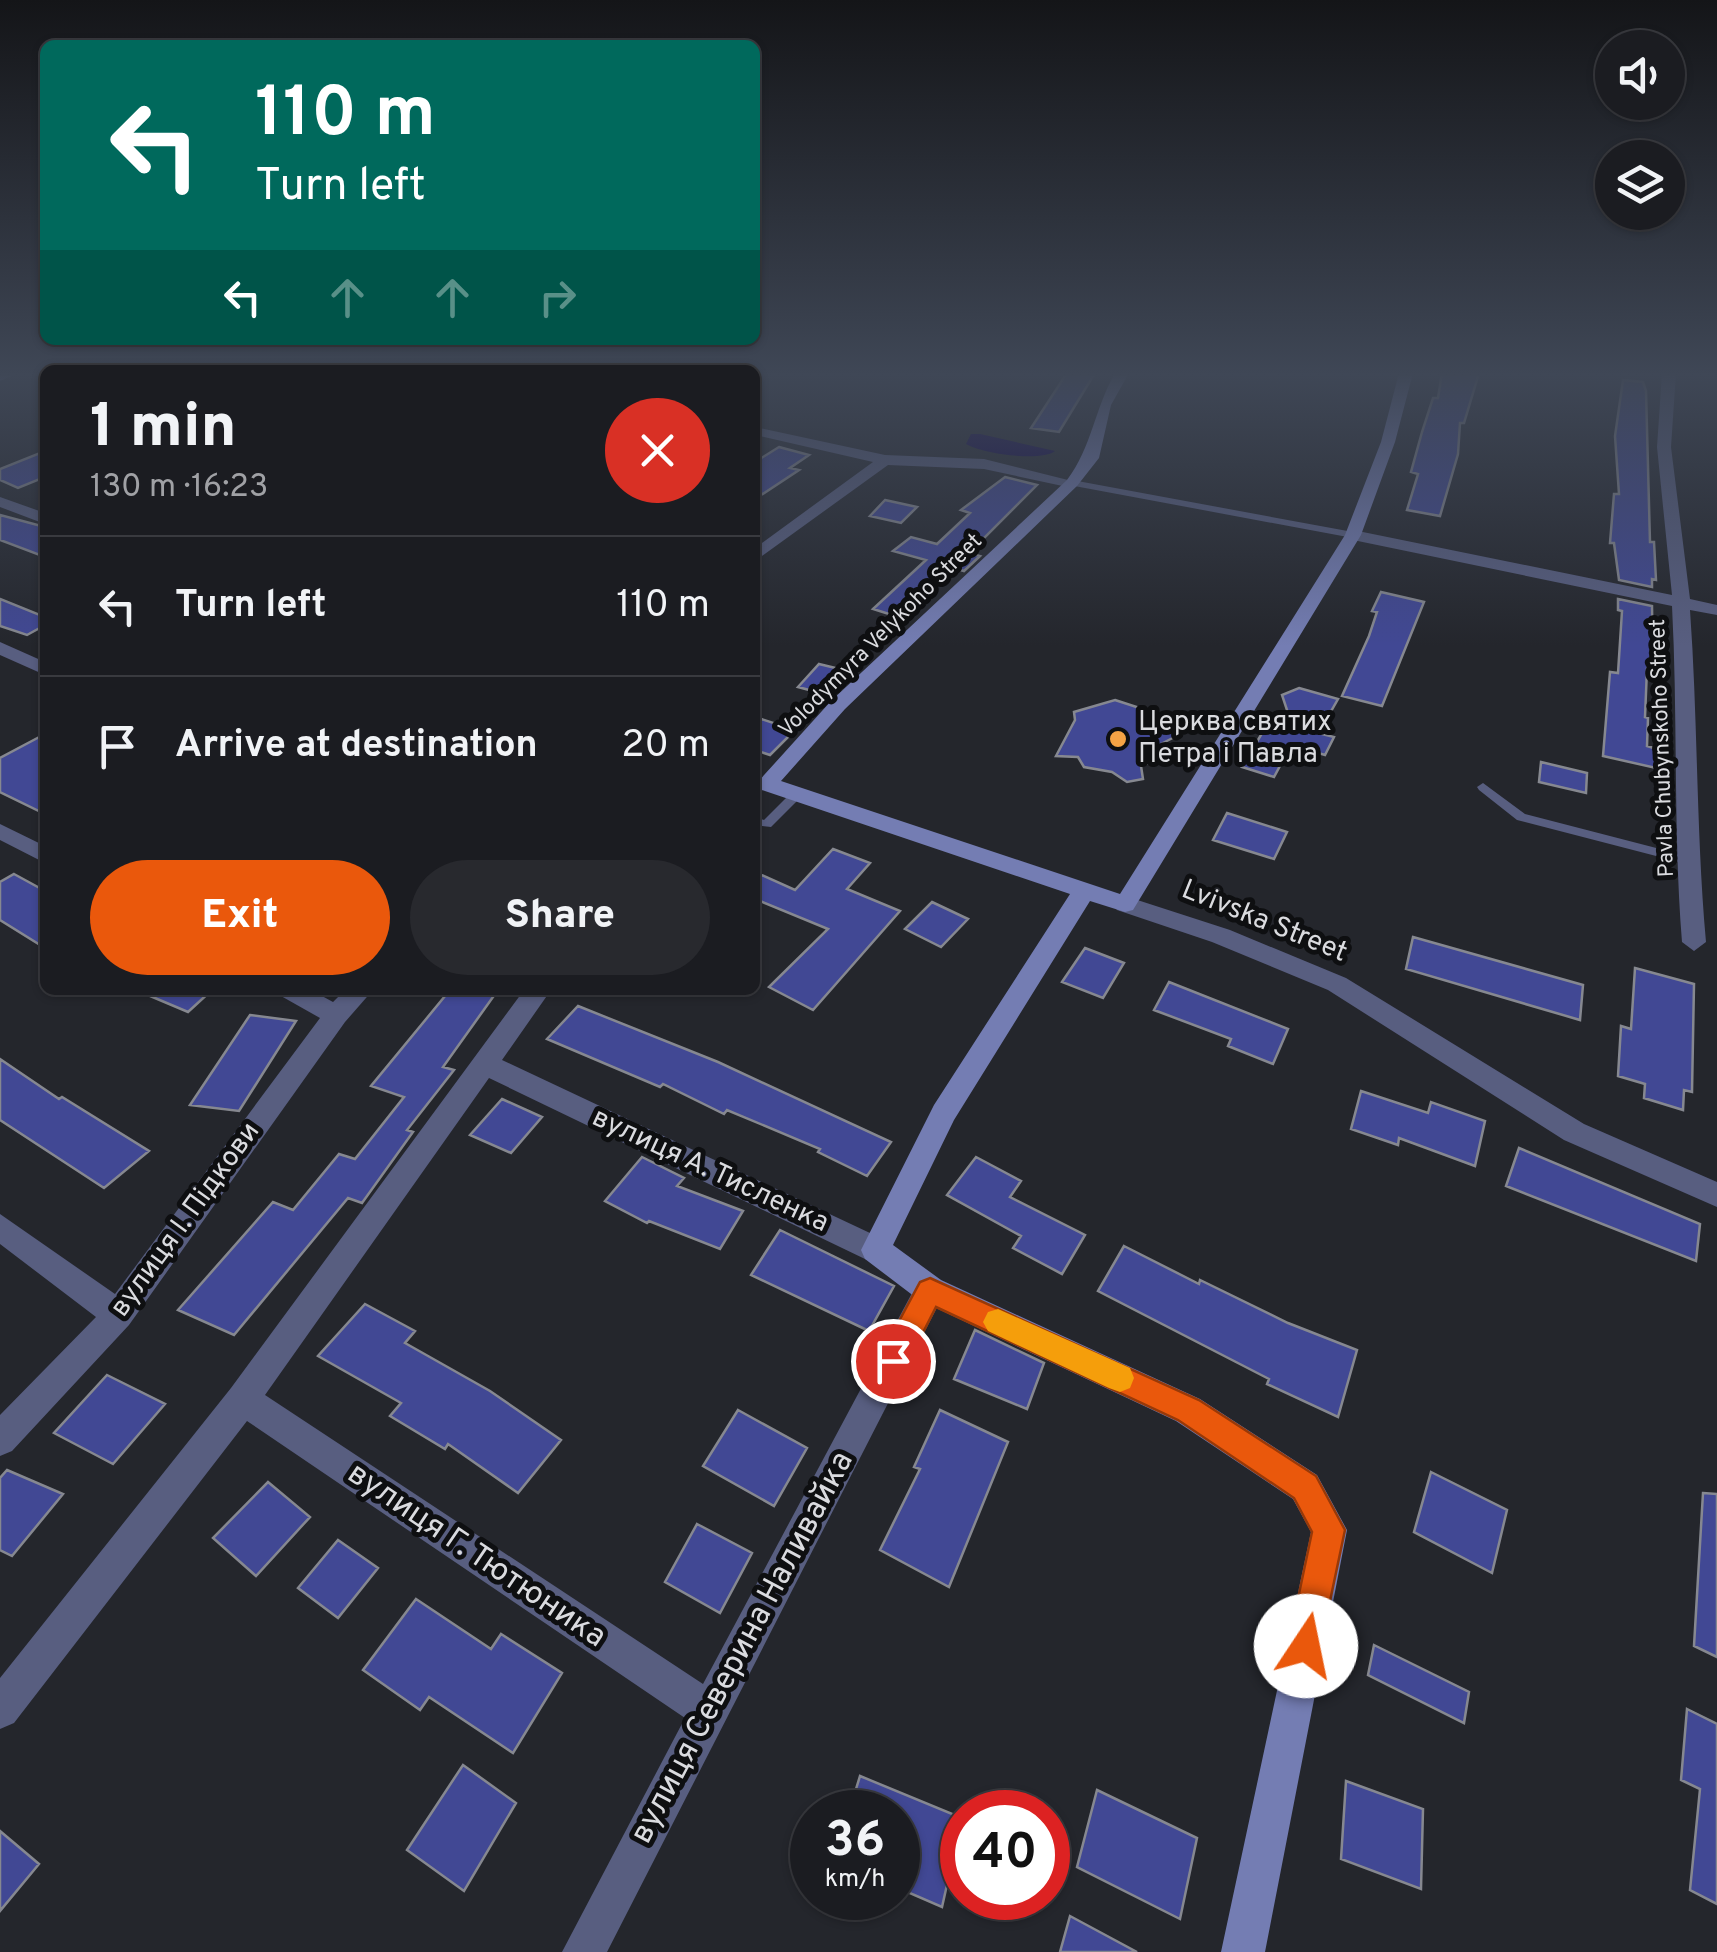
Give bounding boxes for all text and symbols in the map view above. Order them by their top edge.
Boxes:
map controls [1595,30,1685,230]
button: sound [1595,30,1685,120]
text: 110 m [255,72,436,161]
icon: left [90,80,220,210]
button: layers [1595,140,1685,230]
text: Turn left [255,159,426,216]
icon: left [215,270,270,325]
icon: ahead [320,270,375,325]
icon: ahead [425,270,480,325]
icon: right [530,270,585,325]
text: 1 min [90,392,237,468]
button: close [605,398,710,503]
text: 130 m · 16:23 [90,468,268,508]
street label: Volodymyra Velykoho Street [773,528,989,744]
icon: left [90,579,145,634]
text: Turn left [175,582,327,631]
text: 110 m [616,582,710,631]
street label: Pavla Chubynskoho Street [1645,618,1681,878]
place label: Церква святих Петра і Павла [1138,705,1332,773]
icon: arrive [90,719,145,774]
text: Arrive at destination [175,722,538,771]
text: 20 m [621,722,710,771]
marker: Церква святих Петра і Павла [1107,728,1129,750]
button: Exit [90,860,390,975]
button: Share [410,860,710,975]
street label: Lvivska Street [1176,872,1352,972]
street label: вулиця А. Тисленка [586,1100,834,1242]
street label: вулиця І. Підкови [103,1115,269,1325]
pin [851,1319,936,1404]
icon: arrive [866,1334,921,1389]
street label: вулиця Северина Наливайка [622,1445,864,1851]
street label: вулиця Г. Тютюника [339,1455,613,1657]
position arrow [1254,1594,1358,1698]
speed limit sign: 40 [940,1790,1070,1920]
text: 36 [825,1811,885,1874]
text: km/h [825,1864,885,1896]

